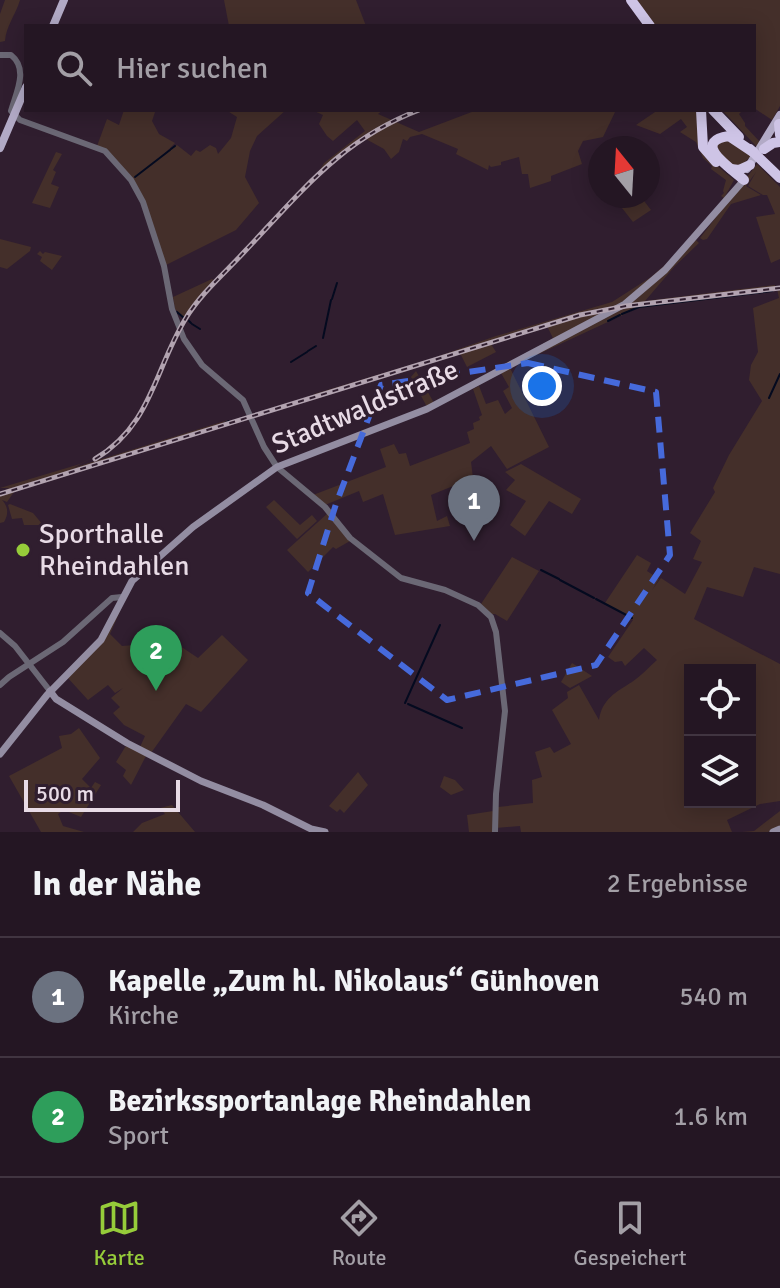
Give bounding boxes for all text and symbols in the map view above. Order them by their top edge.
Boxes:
search box [24,24,756,112]
icon: search [52,46,96,90]
text: Hier suchen [116,50,268,87]
north arrow [588,136,660,208]
street label: Stadtwaldstraße [267,352,463,462]
your location [522,366,562,406]
pin: 1 [448,475,500,541]
place label: Sporthalle Rheindahlen [39,517,189,583]
marker: Sporthalle Rheindahlen [14,541,32,559]
pin: 2 [130,625,182,691]
map controls [684,664,756,808]
button: locate [684,664,756,736]
button: layers [684,736,756,808]
scale bar [24,776,180,812]
text: 500 m [36,780,94,807]
text: In der Nähe [32,863,201,905]
text: 2 Ergebnisse [607,868,748,900]
text: Kapelle „Zum hl. Nikolaus“ Günhoven [108,963,600,1000]
text: 1 [51,981,65,1013]
text: 540 m [679,981,748,1013]
text: Kirche [108,1000,179,1032]
text: Bezirkssportanlage Rheindahlen [108,1083,531,1120]
text: 2 [51,1101,65,1133]
text: 1.6 km [674,1101,748,1133]
text: Sport [108,1120,169,1152]
tab: Karte [93,1196,145,1271]
tab: Route [332,1196,387,1271]
tab: Gespeichert [574,1196,687,1271]

